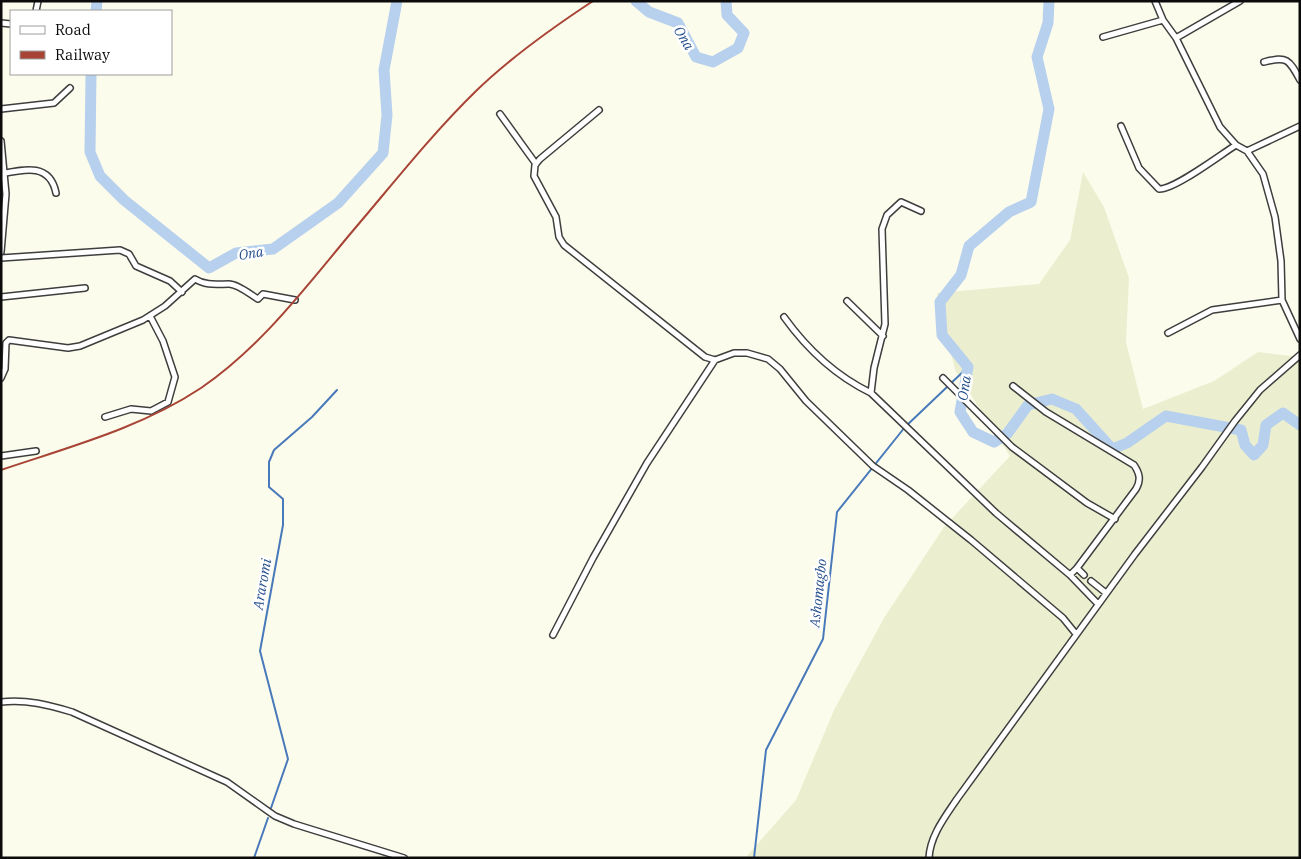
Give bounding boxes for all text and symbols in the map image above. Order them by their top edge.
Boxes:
legend [10,10,172,75]
text: Road [55,20,91,39]
water label: Ona [670,23,698,54]
text: Railway [55,45,110,64]
water label: Ona [237,242,265,264]
water label: Ona [953,374,975,402]
water label: Araromi [249,556,275,612]
water label: Ashomagbo [805,558,831,629]

